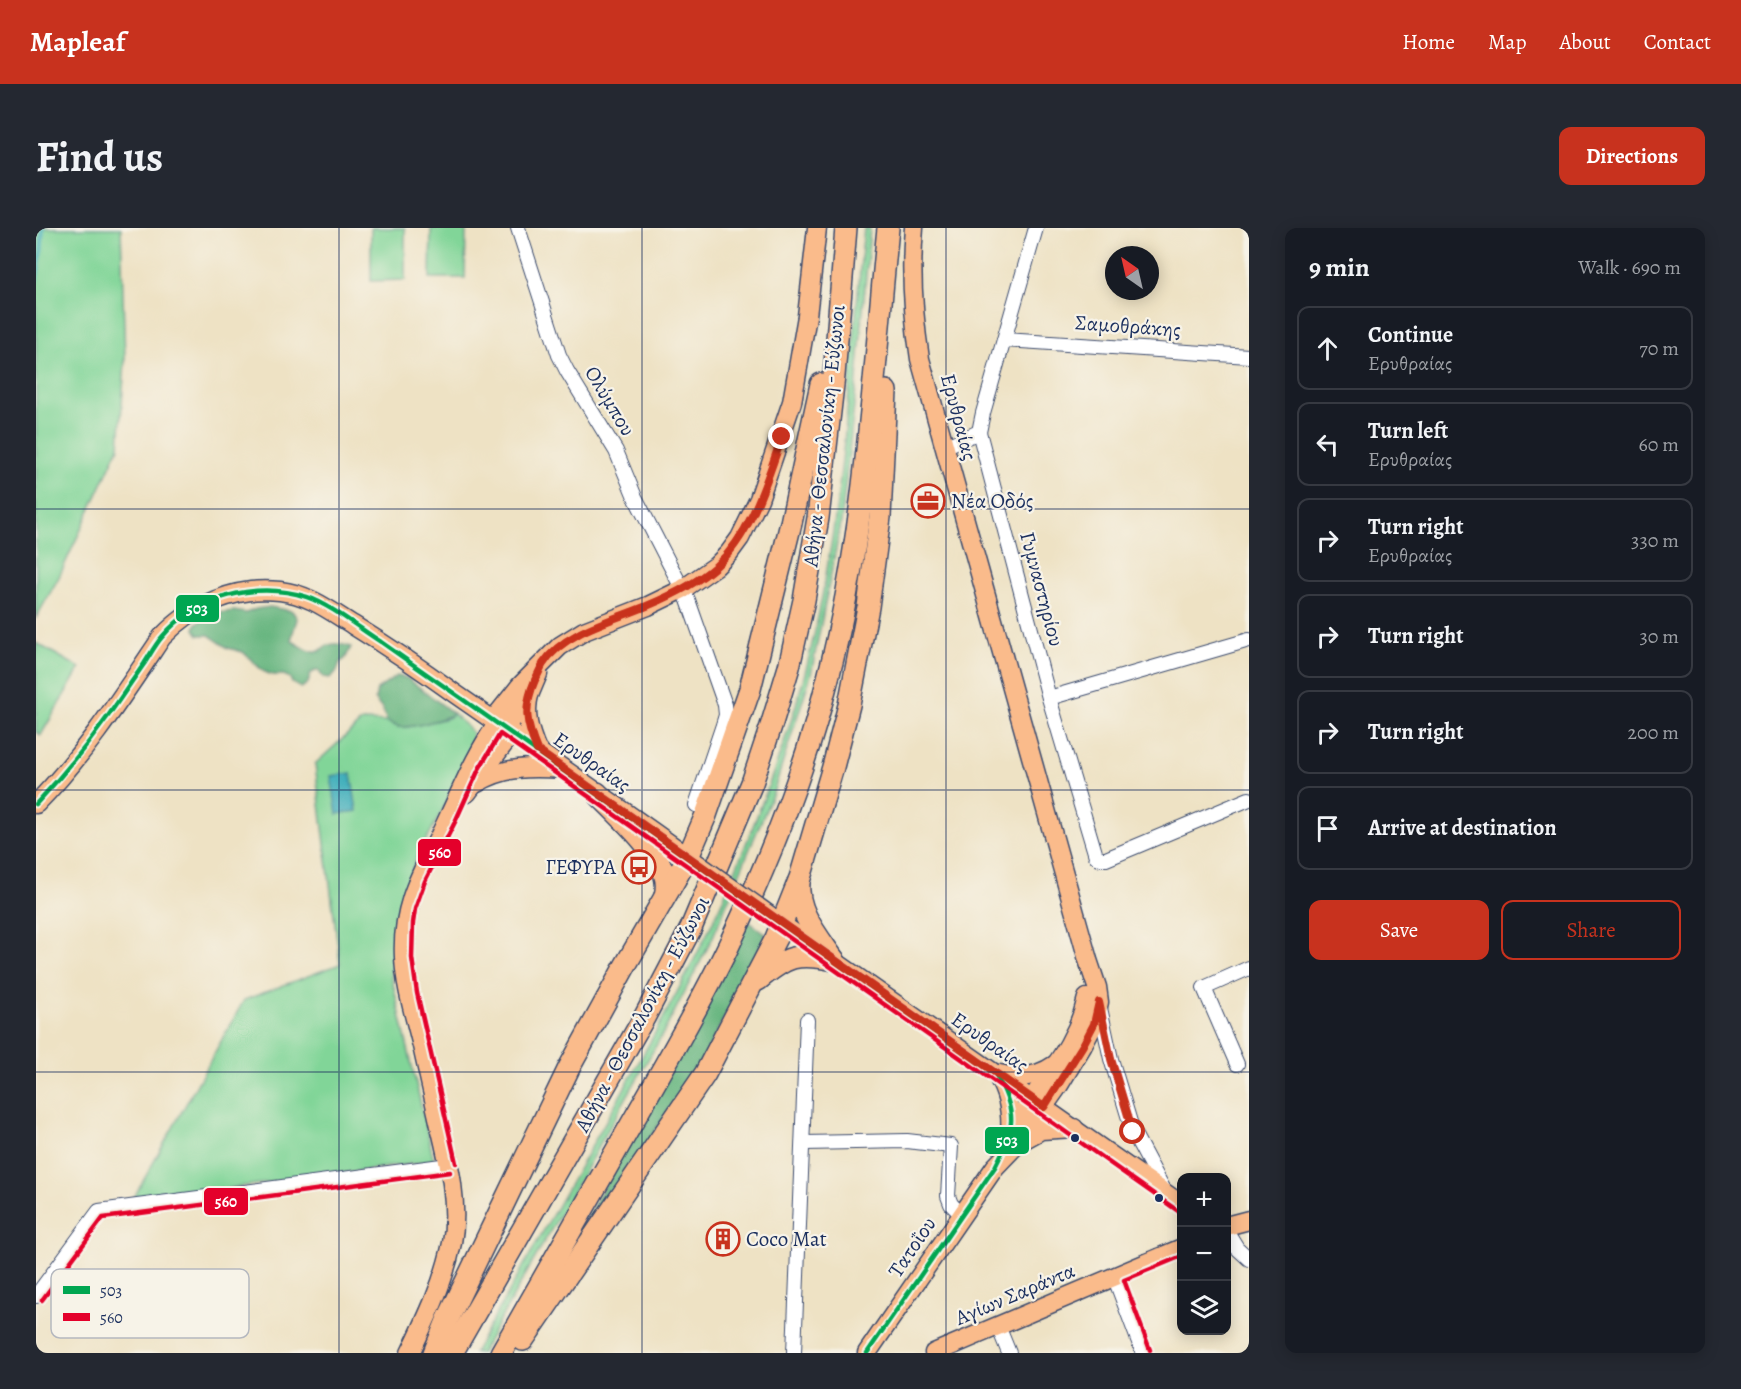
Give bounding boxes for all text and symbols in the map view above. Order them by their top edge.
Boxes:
text: Mapleaf [30,23,125,61]
text: Home [1402,28,1455,56]
text: Map [1488,28,1526,56]
text: About [1559,28,1611,56]
text: Contact [1644,28,1711,56]
button: Directions [1559,127,1705,185]
text: Find us [36,128,163,185]
north arrow [1105,246,1159,300]
text: 9 min [1309,250,1370,285]
text: Walk · 690 m [1578,254,1681,281]
street label: Αθήνα - Θεσσαλονίκη - Εύζωνοι [796,303,852,569]
street label: Σαμοθράκης [1074,308,1182,344]
text: Continue [1368,320,1453,350]
icon: ahead [1311,332,1344,365]
text: 70 m [1639,335,1679,362]
text: Ερυθραίας [1368,350,1452,377]
street label: Ολύμπου [578,361,642,441]
street label: Ερυθραίας [934,371,984,463]
text: Turn left [1368,416,1448,446]
route end [768,423,794,449]
icon: left [1311,428,1344,461]
text: 60 m [1639,431,1679,458]
text: Ερυθραίας [1368,446,1452,473]
office icon: Νέα Οδός [910,483,946,519]
place label: Νέα Οδός [951,487,1033,515]
text: Turn right [1368,512,1464,542]
icon: right [1311,524,1344,557]
text: 330 m [1631,527,1679,554]
street label: Γυμναστηρίου [1013,529,1071,649]
text: Ερυθραίας [1368,542,1452,569]
line badge: 503 [175,594,220,623]
text: 503 [186,598,208,620]
icon: right [1311,620,1344,653]
text: Turn right [1368,621,1464,651]
text: 30 m [1639,623,1679,650]
icon: right [1311,716,1344,749]
text: Turn right [1368,717,1464,747]
text: 200 m [1628,719,1679,746]
street label: Ερυθραίας [548,725,636,799]
icon: arrive [1311,812,1344,845]
text: Arrive at destination [1368,813,1557,843]
line badge: 560 [417,838,462,867]
text: 560 [429,842,451,864]
bus stop icon: ΓΕΦΥΡΑ [621,849,657,885]
place label: ΓΕΦΥΡΑ [545,853,617,881]
street label: Αθήνα - Θεσσαλονίκη - Εύζωνοι [567,891,716,1138]
button: Save [1309,900,1489,960]
button: Share [1501,900,1681,960]
street label: Ερυθραίας [946,1005,1034,1079]
route start [1119,1118,1145,1144]
line badge: 503 [984,1126,1030,1155]
text: 503 [996,1130,1018,1152]
unlabelled marker [1069,1132,1081,1144]
map controls [1177,1173,1231,1335]
button: + [1177,1173,1231,1227]
line badge: 560 [203,1187,249,1216]
text: 560 [215,1191,237,1213]
unlabelled marker [1153,1192,1165,1204]
street label: Τατοΐου [882,1211,942,1283]
building icon: Coco Mat [705,1221,741,1257]
place label: Coco Mat [746,1225,827,1253]
button: − [1177,1227,1231,1281]
street label: Αγίων Σαράντα [950,1256,1079,1332]
legend [51,1269,249,1338]
text: 503 [100,1280,122,1302]
button: layers [1177,1281,1231,1335]
text: 560 [100,1307,123,1329]

